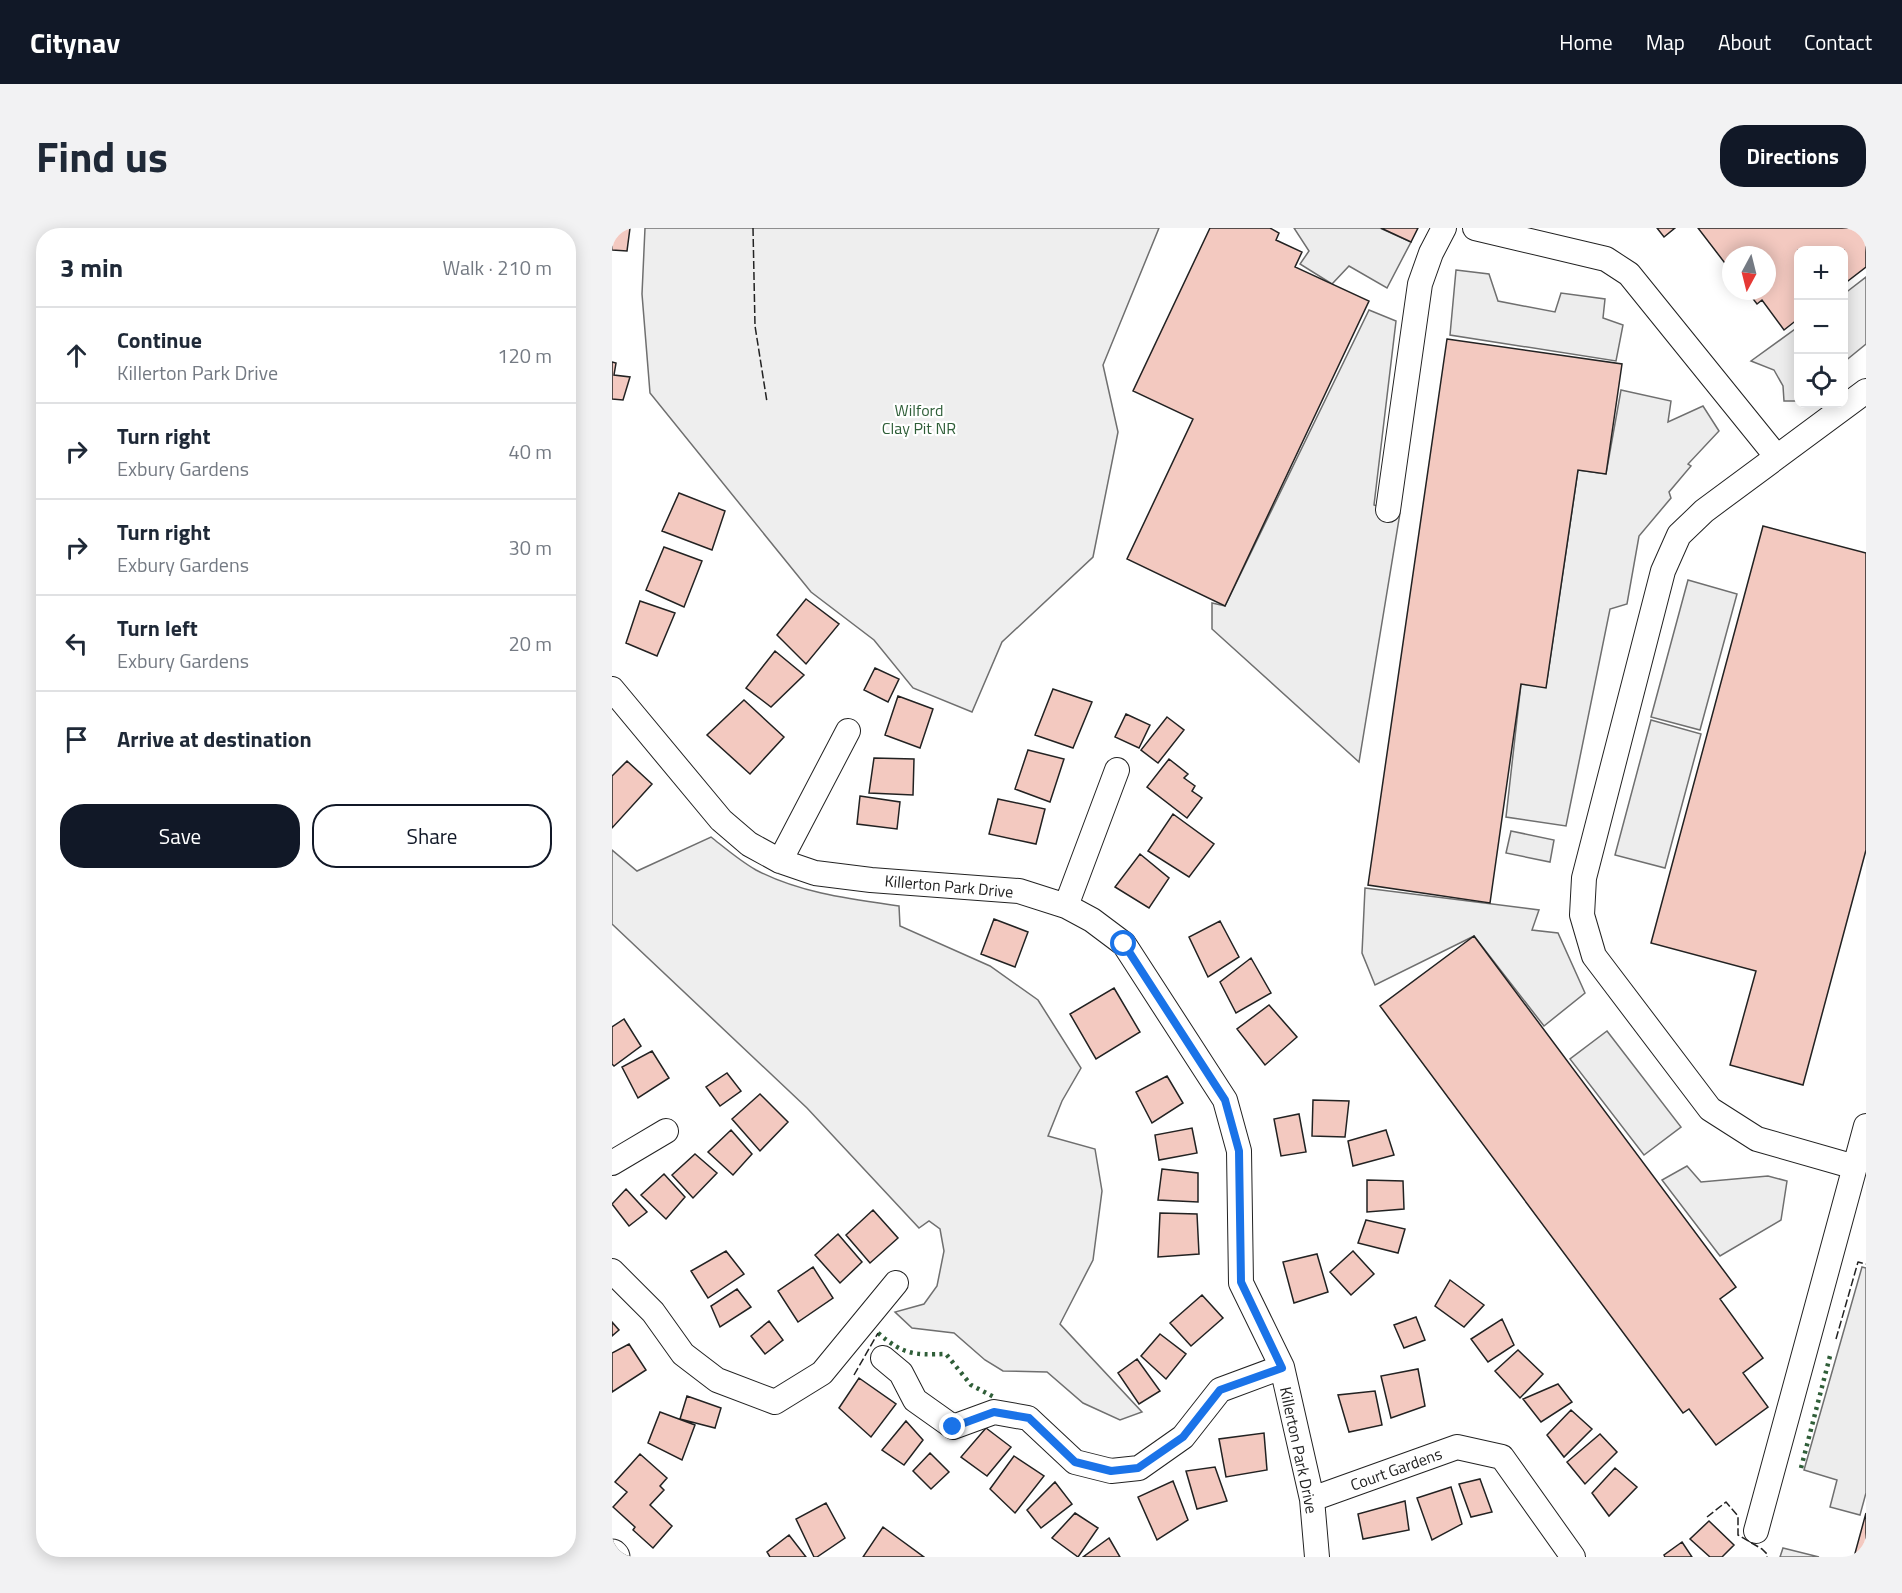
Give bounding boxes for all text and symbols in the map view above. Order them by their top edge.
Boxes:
text: Citynav [30,21,120,64]
text: Home [1559,26,1613,58]
text: Map [1646,26,1685,58]
text: About [1718,26,1771,58]
text: Contact [1804,26,1872,58]
text: Find us [36,124,168,188]
button: Directions [1720,125,1866,187]
north arrow [1722,246,1776,300]
map controls [1794,246,1848,408]
button: + [1794,246,1848,300]
text: 3 min [60,248,123,287]
text: Walk · 210 m [443,252,552,283]
button: − [1794,300,1848,354]
text: Continue [117,323,202,357]
icon: ahead [60,339,93,372]
text: 120 m [497,340,552,371]
button: locate [1794,354,1848,408]
text: Killerton Park Drive [117,357,278,388]
park label: Wilford Clay Pit NR [882,398,956,440]
text: Turn right [117,419,211,453]
icon: right [60,435,93,468]
text: 40 m [508,436,552,467]
text: Exbury Gardens [117,453,249,484]
text: Turn right [117,515,211,549]
icon: right [60,531,93,564]
text: 30 m [508,532,552,563]
text: Exbury Gardens [117,549,249,580]
text: Turn left [117,611,198,645]
icon: left [60,627,93,660]
text: 20 m [508,628,552,659]
text: Exbury Gardens [117,645,249,676]
text: Arrive at destination [117,722,312,756]
icon: arrive [60,723,93,756]
button: Save [60,804,300,868]
button: Share [312,804,552,868]
street label: Killerton Park Drive [884,868,1014,904]
route start [1110,930,1136,956]
street label: Killerton Park Drive [1274,1384,1324,1516]
route end [939,1413,965,1439]
street label: Court Gardens [1347,1441,1445,1497]

